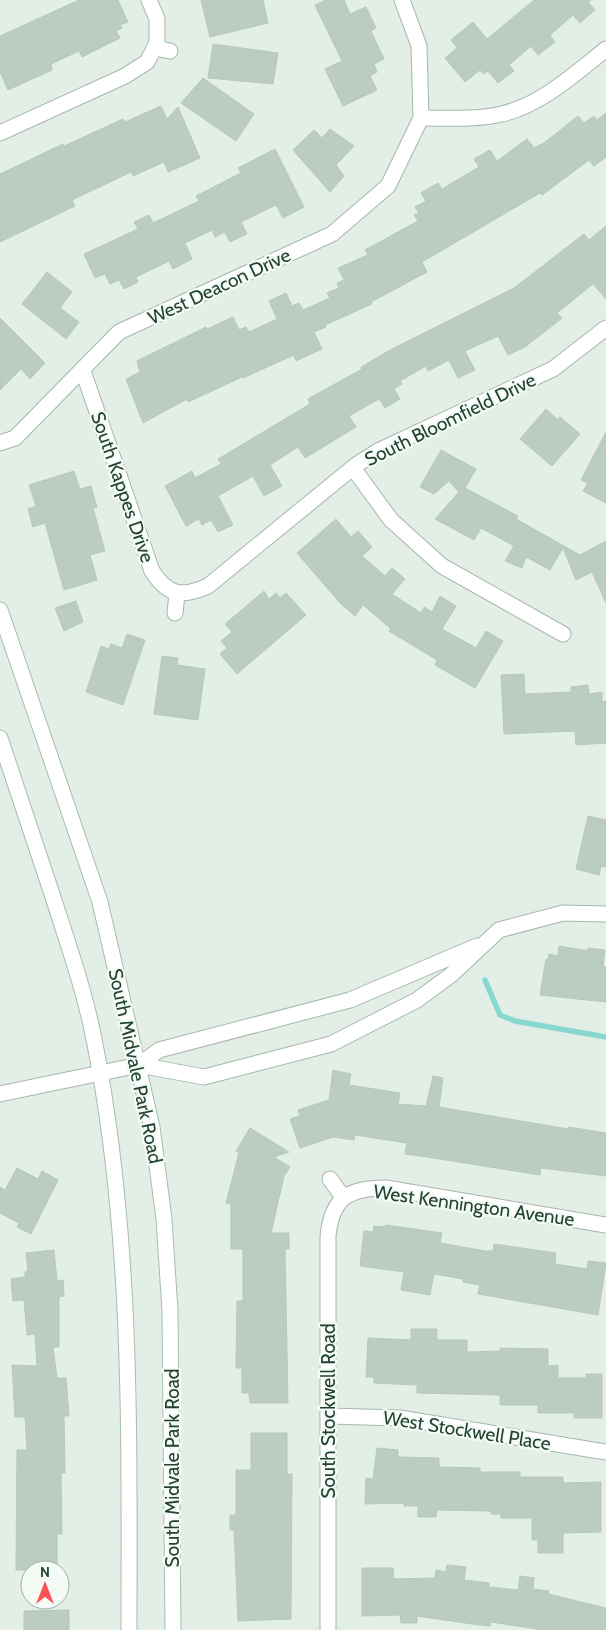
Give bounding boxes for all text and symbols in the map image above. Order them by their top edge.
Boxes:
street label: West Deacon Drive [144,243,294,330]
street label: South Bloomfield Drive [361,368,540,471]
street label: South Kappes Drive [86,409,159,566]
street label: South Midvale Park Road [104,967,167,1166]
street label: West Kennington Avenue [372,1180,576,1231]
street label: South Stockwell Road [317,1323,340,1499]
street label: South Midvale Park Road [161,1369,184,1567]
street label: West Stockwell Place [381,1406,553,1455]
north arrow [20,1560,70,1610]
text: N [40,1563,50,1581]

